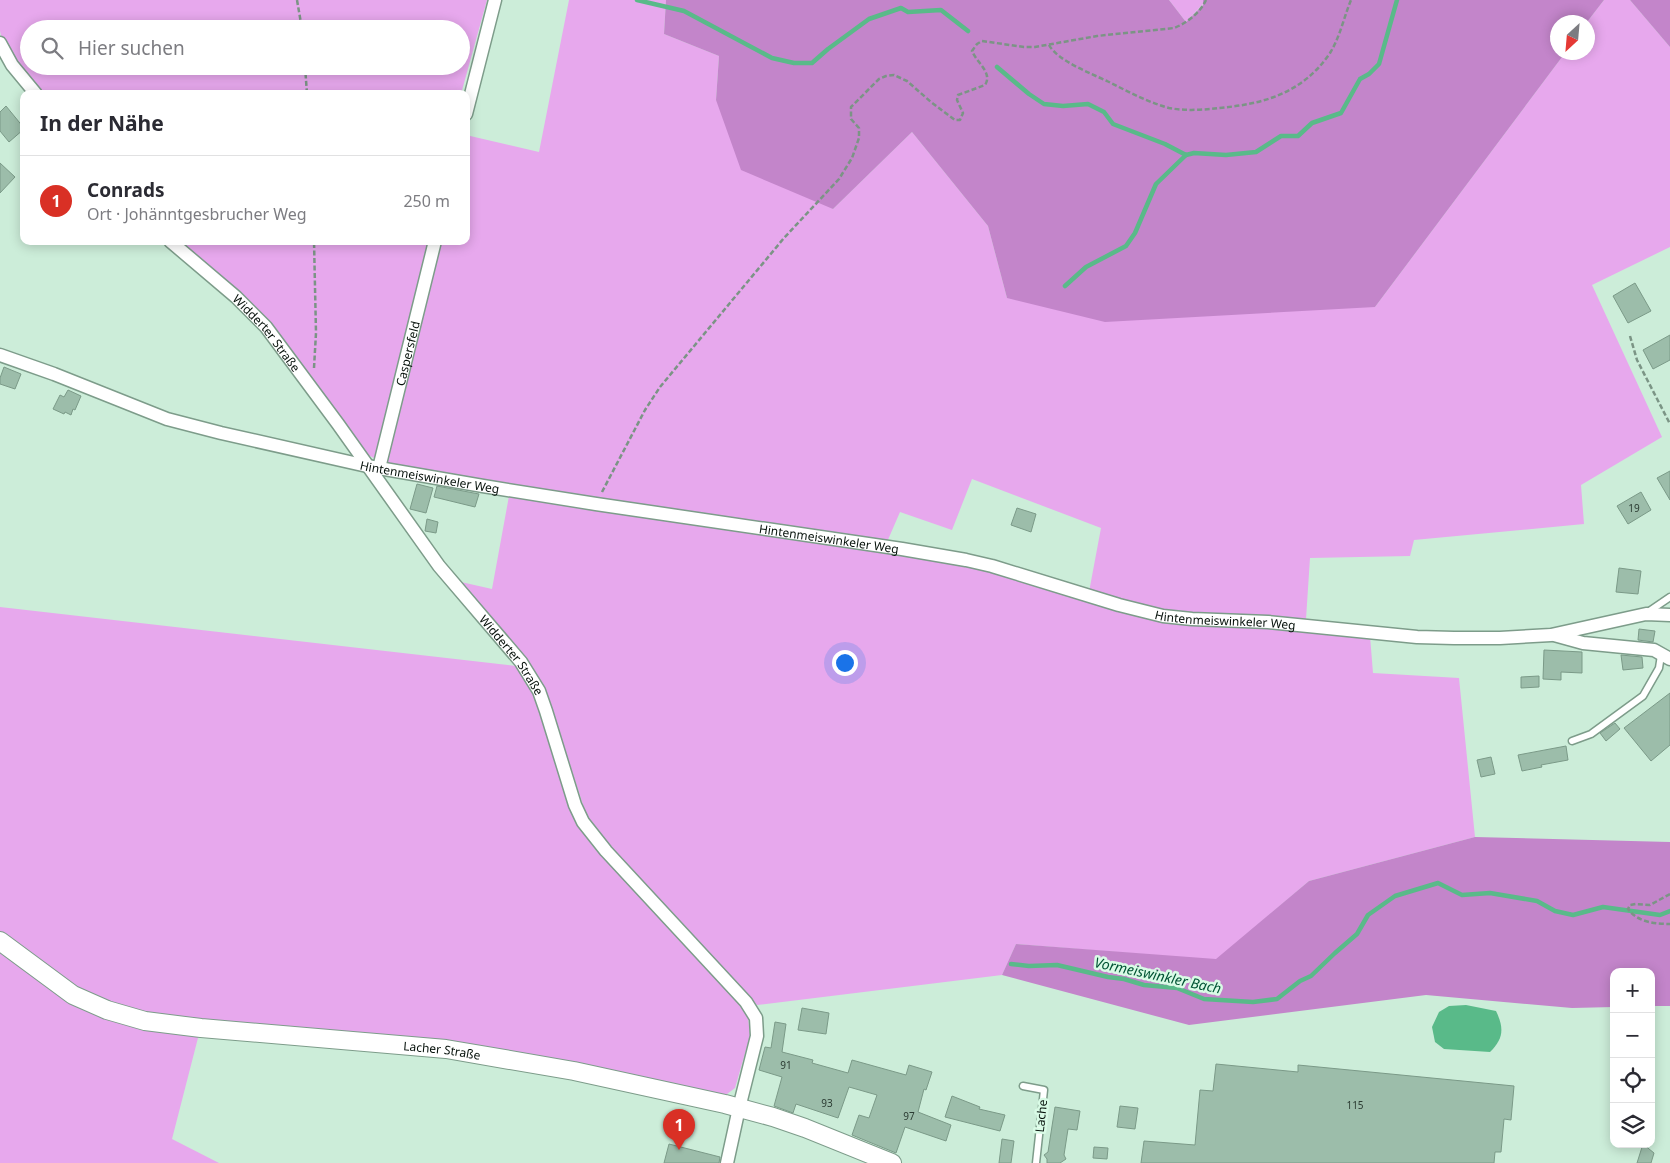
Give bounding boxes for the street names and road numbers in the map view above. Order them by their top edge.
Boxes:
street label: Widderter Straße [229,290,305,375]
street label: Caspersfeld [391,319,423,388]
street label: Hintenmeiswinkeler Weg [358,456,501,497]
street label: Hintenmeiswinkeler Weg [758,520,900,557]
street label: Hintenmeiswinkeler Weg [1153,606,1296,633]
street label: Widderter Straße [476,611,548,698]
street label: Lacher Straße [403,1037,482,1063]
street label: Lache [1031,1098,1051,1133]

